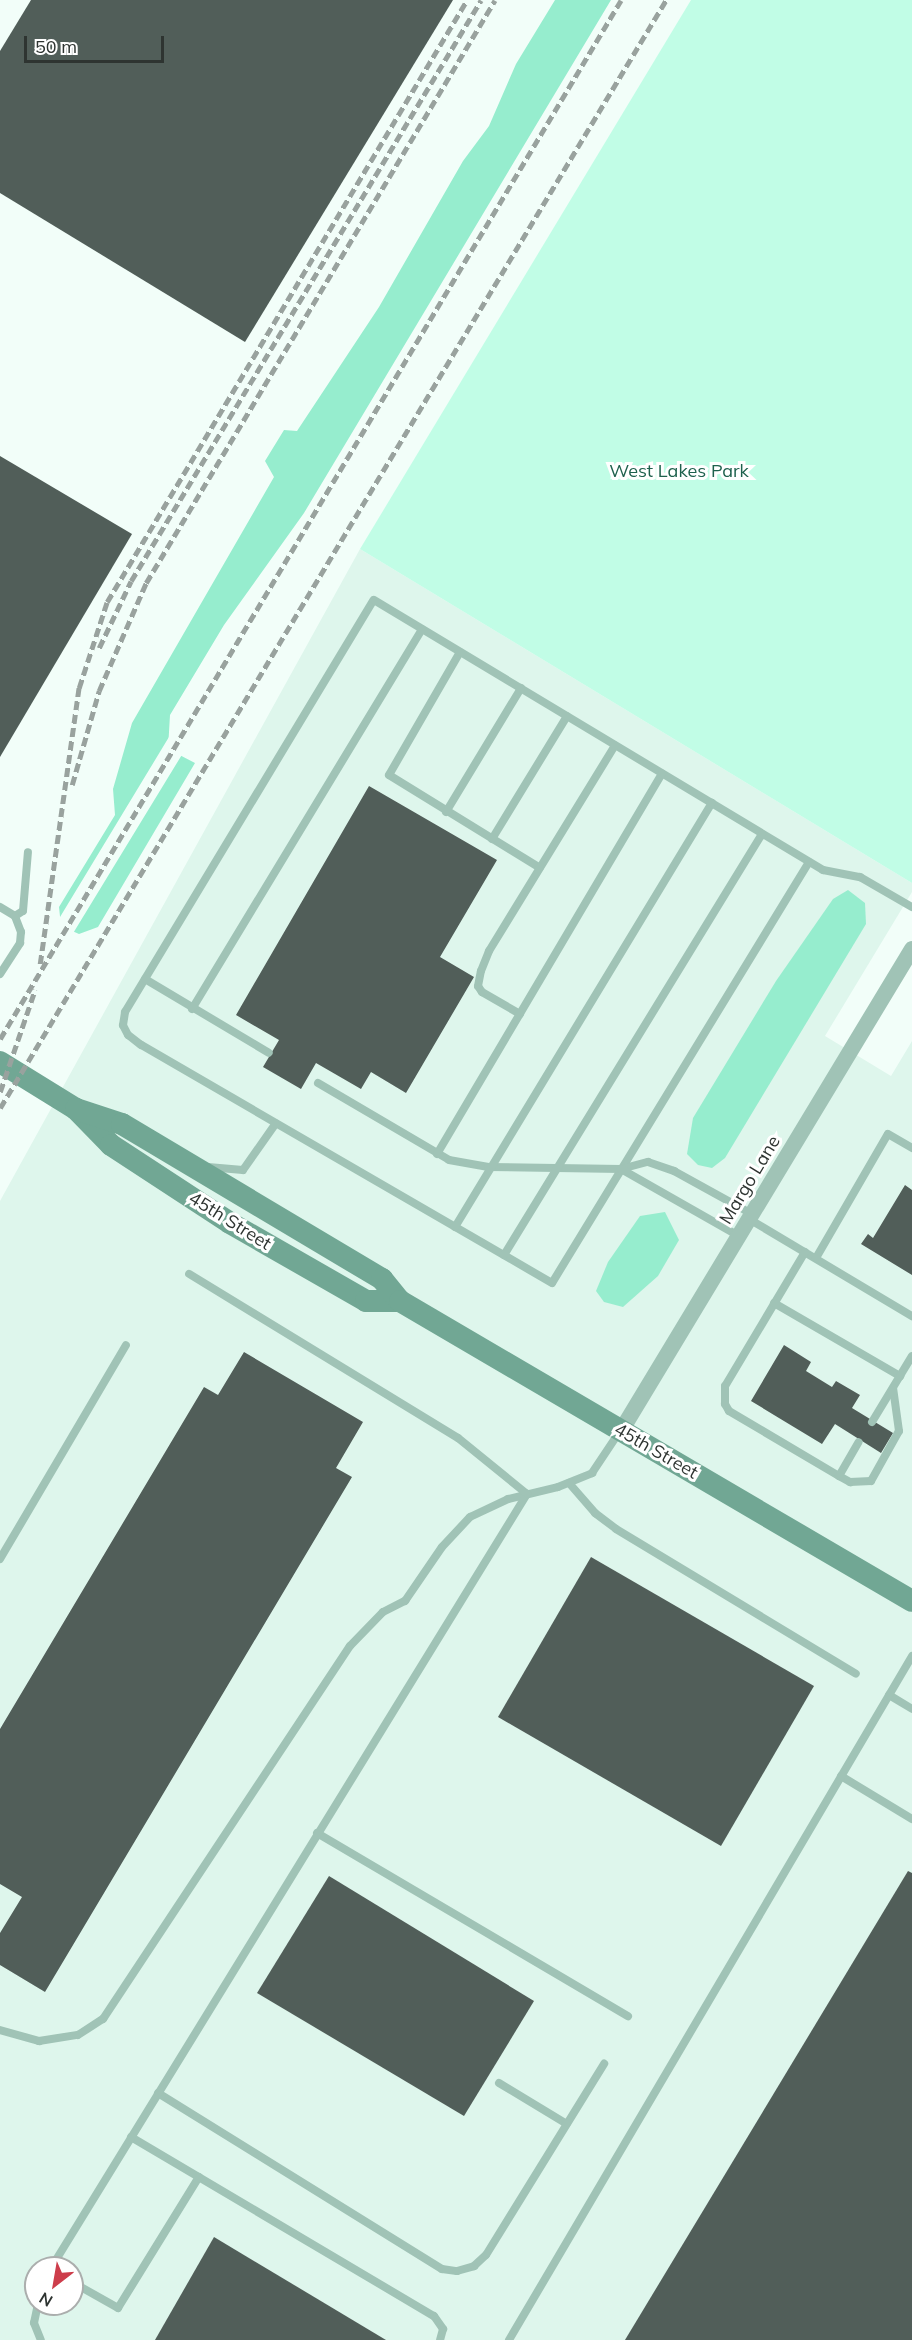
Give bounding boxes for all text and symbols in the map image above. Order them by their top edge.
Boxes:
scale bar [27,24,166,62]
text: 50 m [35,35,77,58]
park label: West Lakes Park [609,460,749,482]
street label: Margo Lane [715,1132,785,1228]
street label: 45th Street [185,1187,275,1255]
street label: 45th Street [610,1418,702,1484]
north arrow [24,2256,84,2316]
text: N [35,2288,56,2311]

